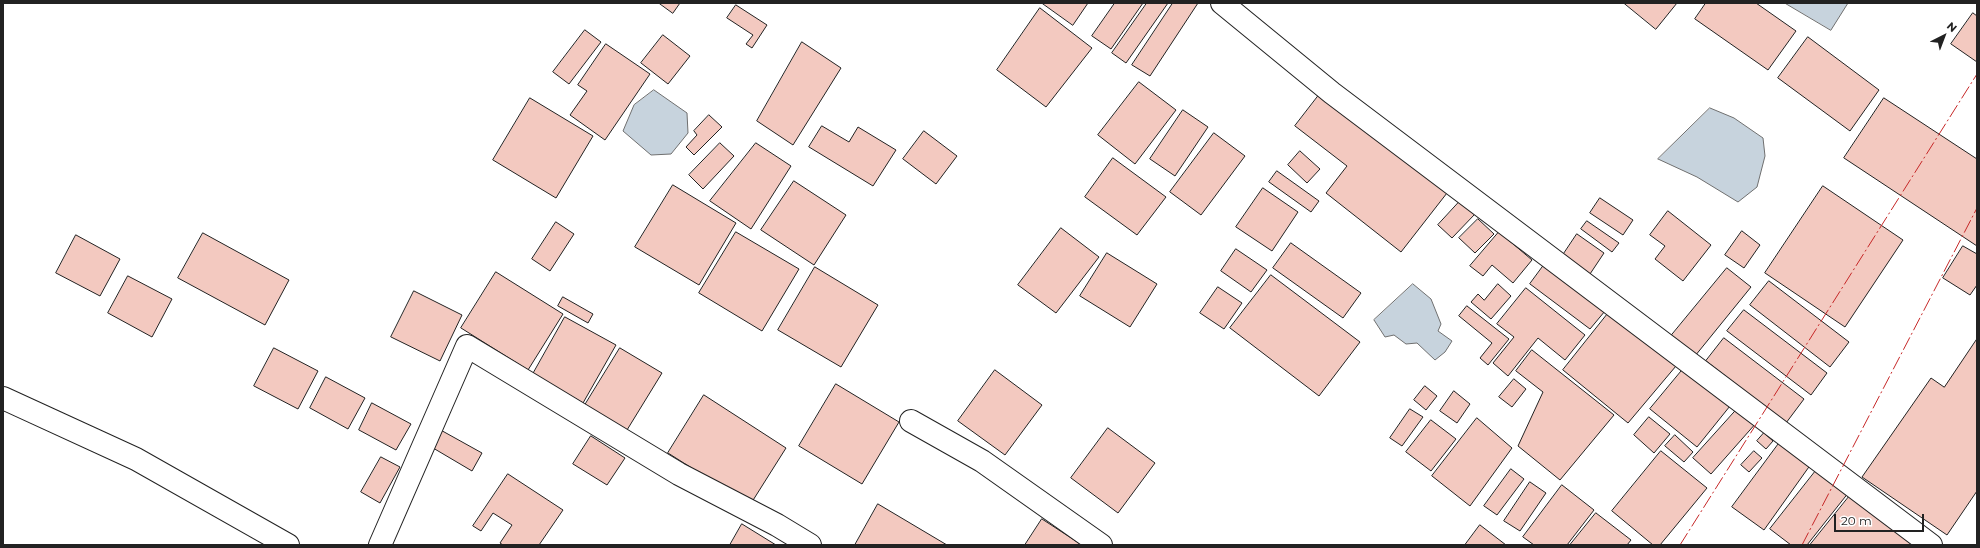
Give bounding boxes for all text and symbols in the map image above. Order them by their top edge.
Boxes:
north arrow [1924,16,1964,56]
text: N [1944,19,1960,35]
scale bar [1836,506,1926,532]
text: 20 m [1841,513,1872,528]

